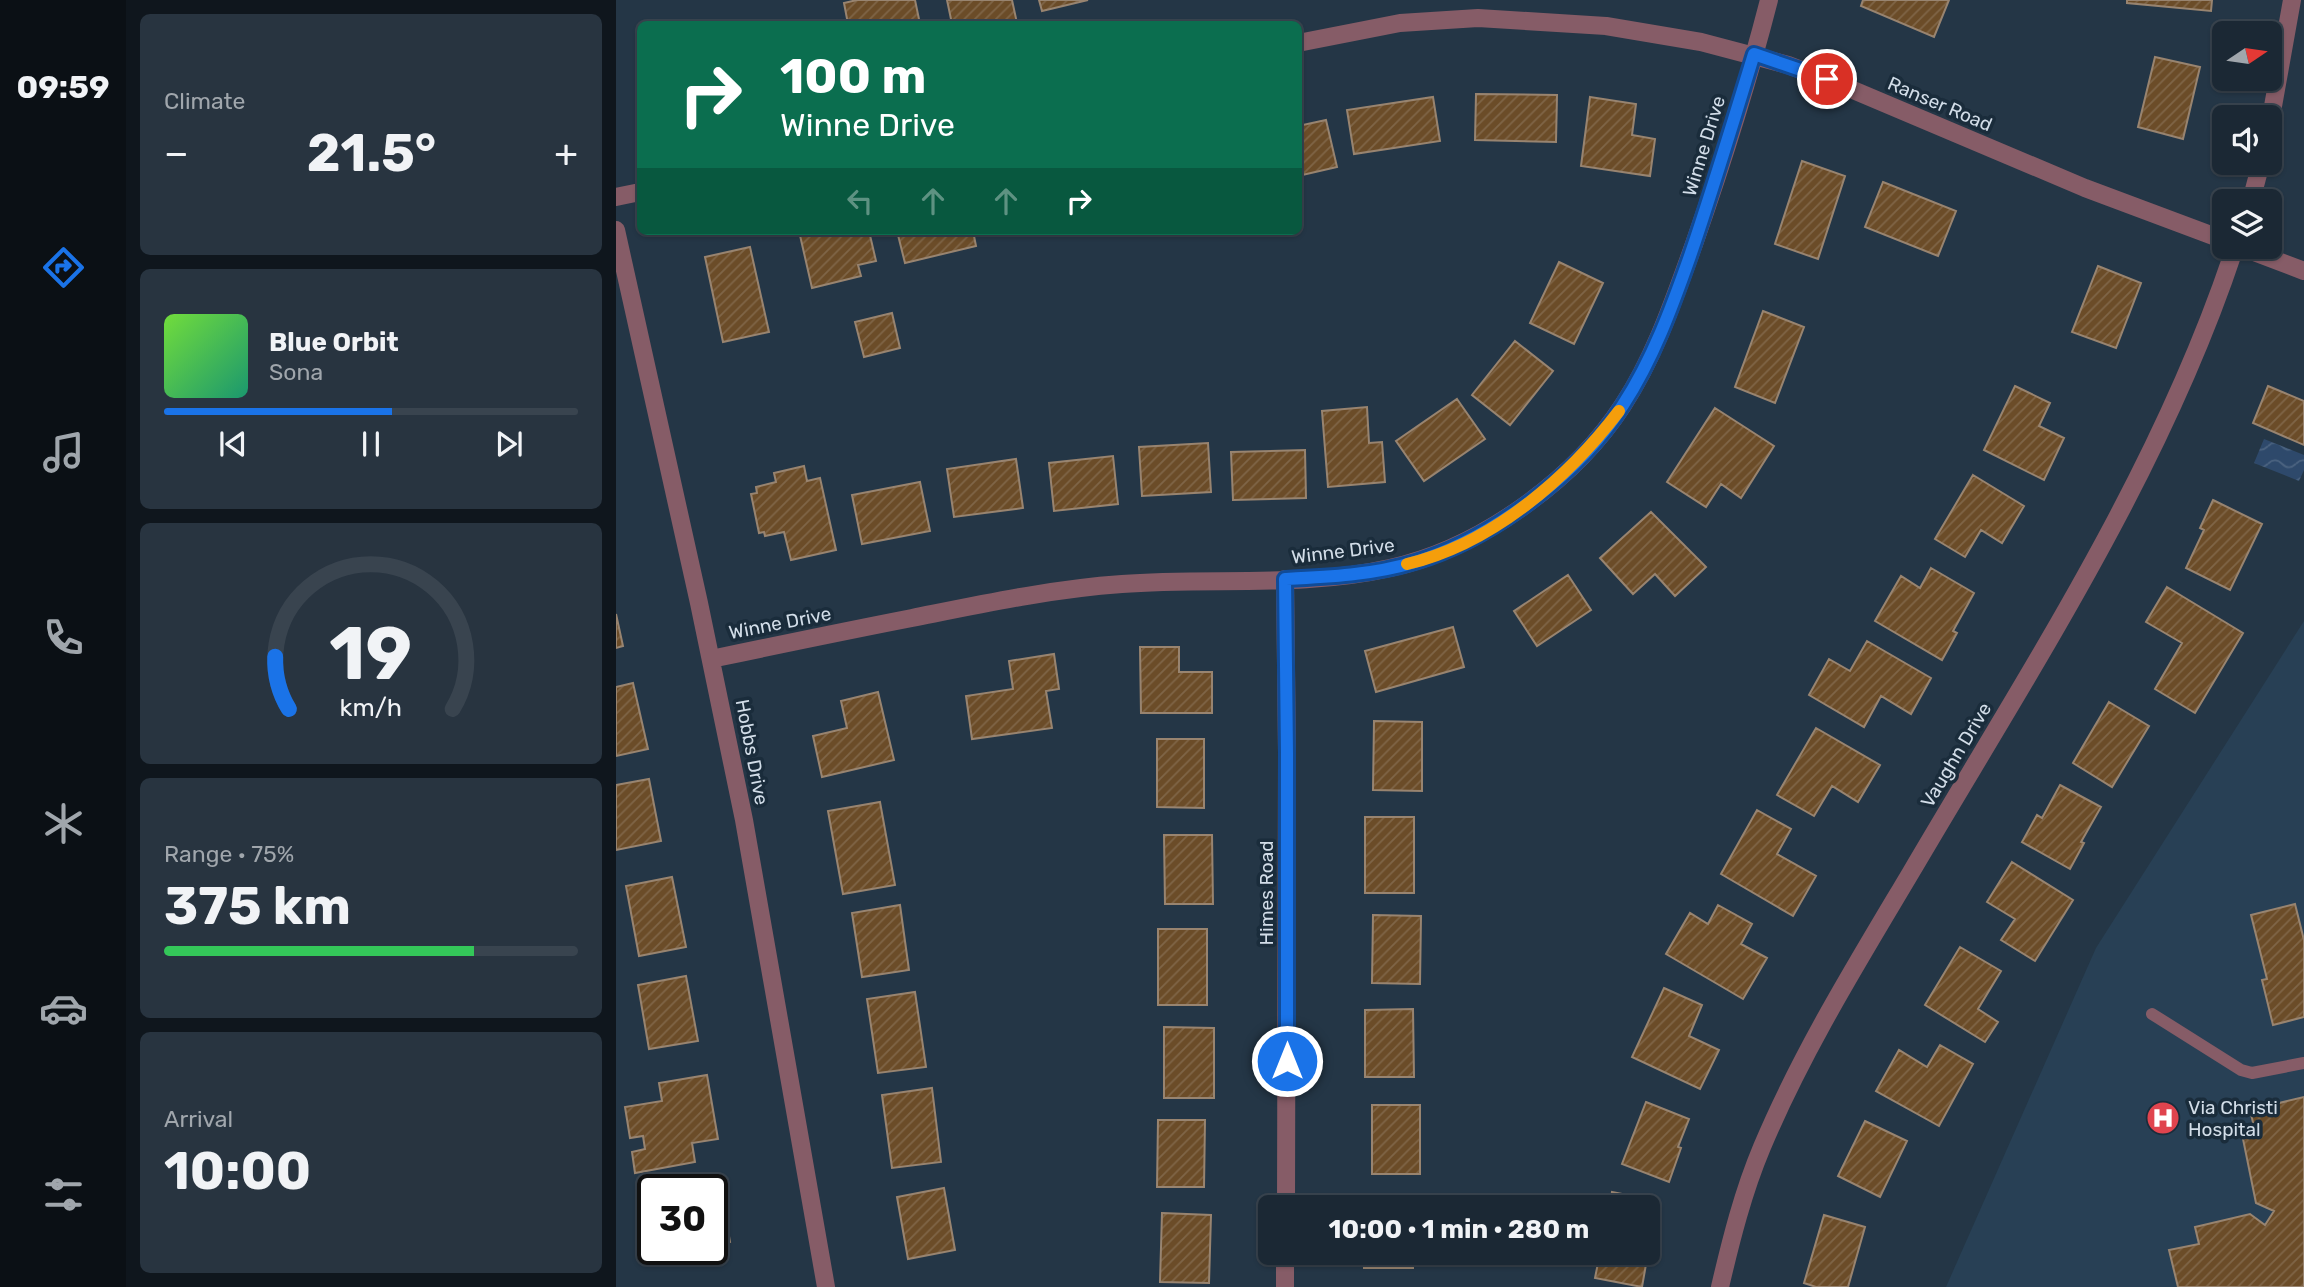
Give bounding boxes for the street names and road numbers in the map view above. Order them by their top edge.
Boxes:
street label: Ranser Road [1884,72,1996,136]
street label: Winne Drive [1678,93,1730,199]
street label: Winne Drive [1290,533,1396,569]
street label: Winne Drive [727,602,833,644]
street label: Hobbs Drive [730,697,774,807]
street label: Vaughn Drive [1916,698,1996,812]
street label: Himes Road [1255,840,1278,946]

